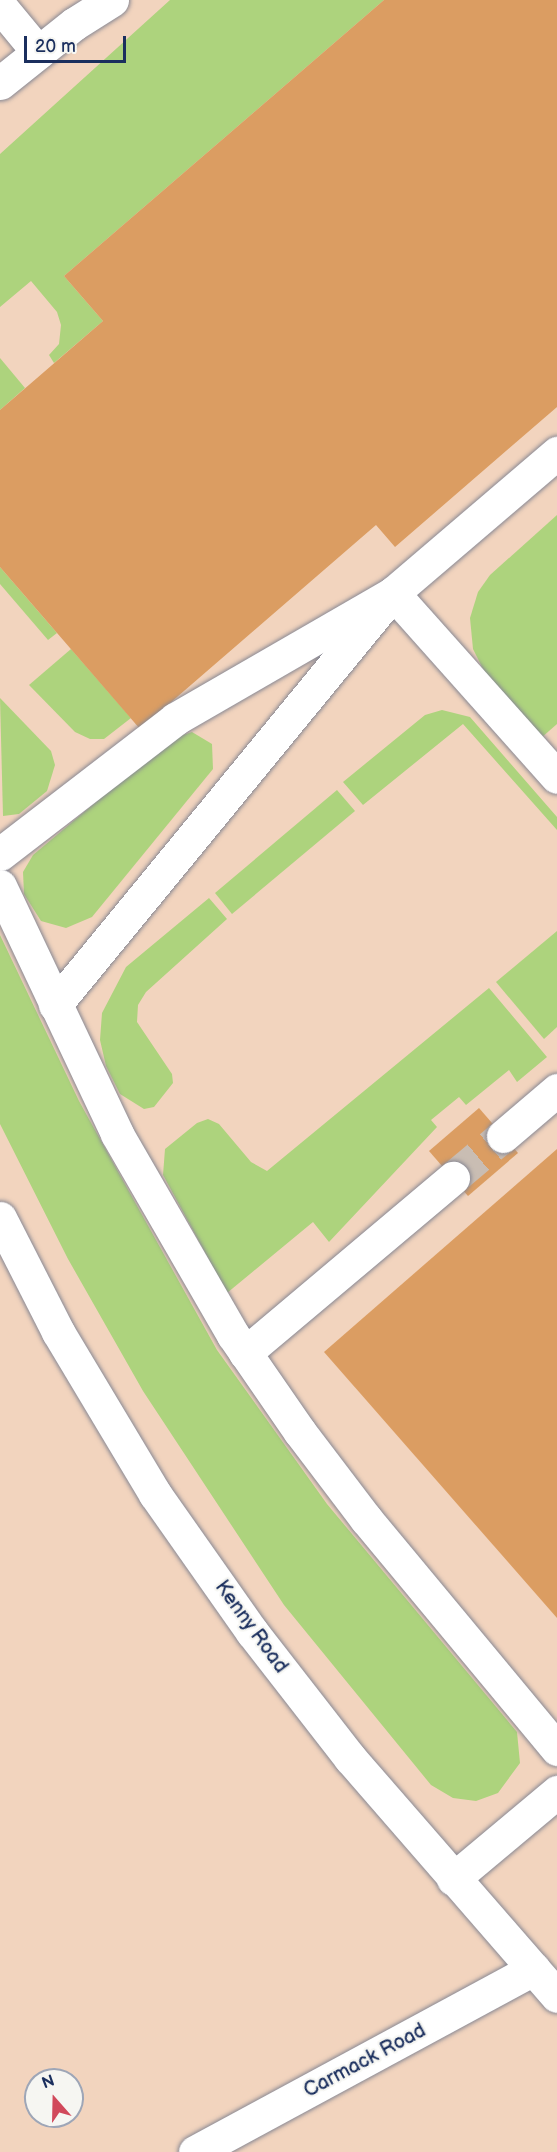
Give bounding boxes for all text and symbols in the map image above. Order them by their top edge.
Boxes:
scale bar [27,24,129,62]
text: 20 m [35,36,76,57]
street label: Kenny Road [209,1575,293,1679]
street label: Carmack Road [300,2019,430,2103]
north arrow [24,2068,84,2128]
text: N [39,2072,57,2093]

